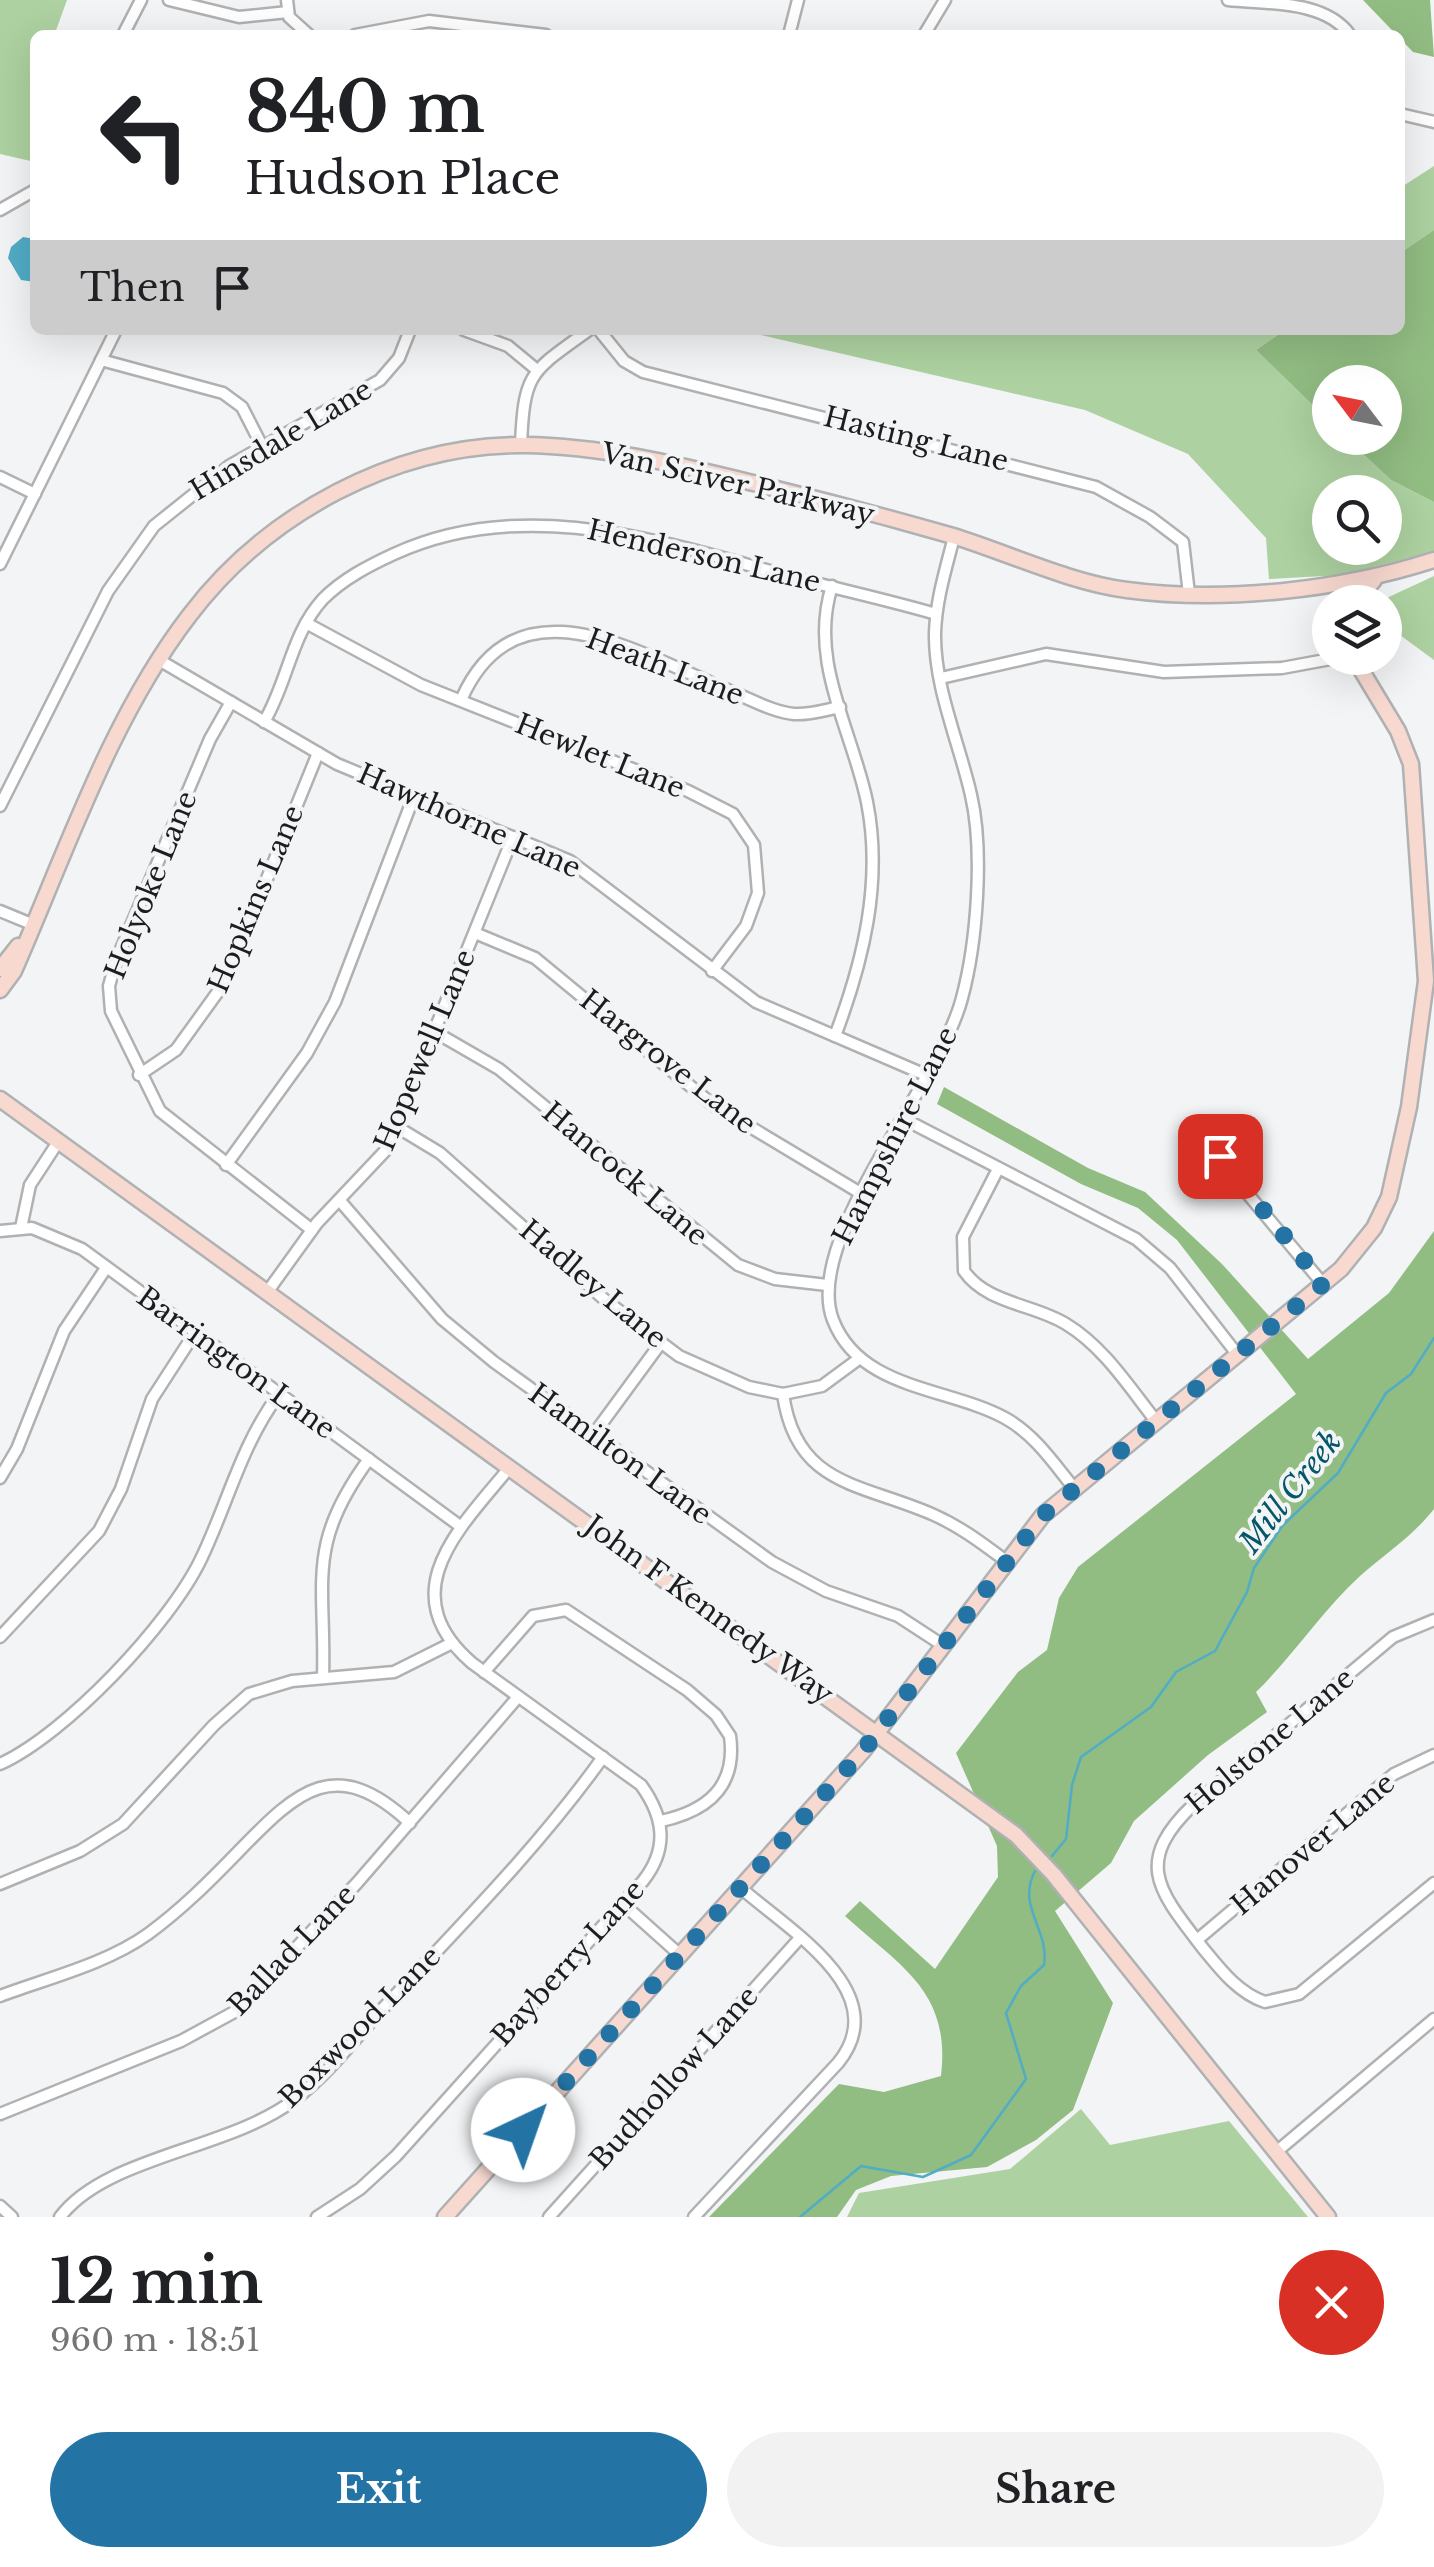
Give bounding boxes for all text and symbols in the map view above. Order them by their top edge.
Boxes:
text: 840 m [245,64,485,151]
icon: left [80,70,210,200]
text: Hudson Place [245,150,560,206]
icon: arrive [205,260,260,315]
text: Then [80,264,185,311]
north arrow [1312,365,1402,455]
map controls [1312,365,1402,675]
street label: Hinsdale Lane [184,372,378,508]
street label: Hasting Lane [820,399,1012,479]
street label: Van Sciver Parkway [597,435,878,532]
button: search [1312,475,1402,565]
street label: Henderson Lane [584,512,824,600]
button: layers [1312,585,1402,675]
street label: Heath Lane [581,621,749,713]
street label: Hewlet Lane [510,706,690,806]
street label: Hawthorne Lane [352,756,586,886]
street label: Holyoke Lane [97,786,205,984]
street label: Hopkins Lane [201,800,311,998]
street label: Hopewell Lane [367,944,483,1156]
street label: Hargrove Lane [573,982,763,1142]
street label: Hampshire Lane [825,1021,965,1251]
street label: Hancock Lane [535,1095,715,1253]
pin [1178,1114,1263,1199]
icon: arrive [1193,1129,1248,1184]
street label: Hadley Lane [512,1212,674,1356]
street label: Barrington Lane [130,1279,342,1447]
street label: Hamilton Lane [522,1376,718,1532]
water label: Mill Creek [1230,1424,1349,1561]
street label: John F Kennedy Way [575,1506,840,1712]
street label: Holstone Lane [1179,1661,1361,1821]
street label: Hanover Lane [1224,1765,1402,1923]
street label: Bayberry Lane [484,1873,652,2053]
street label: Ballad Lane [221,1877,363,2023]
street label: Boxwood Lane [272,1939,448,2115]
street label: Budhollow Lane [582,1979,766,2177]
position arrow [471,2078,575,2182]
text: 12 min [50,2245,263,2319]
button: close [1279,2250,1384,2355]
text: 960 m · 18:51 [50,2320,260,2360]
button: Exit [50,2432,707,2547]
button: Share [727,2432,1384,2547]

